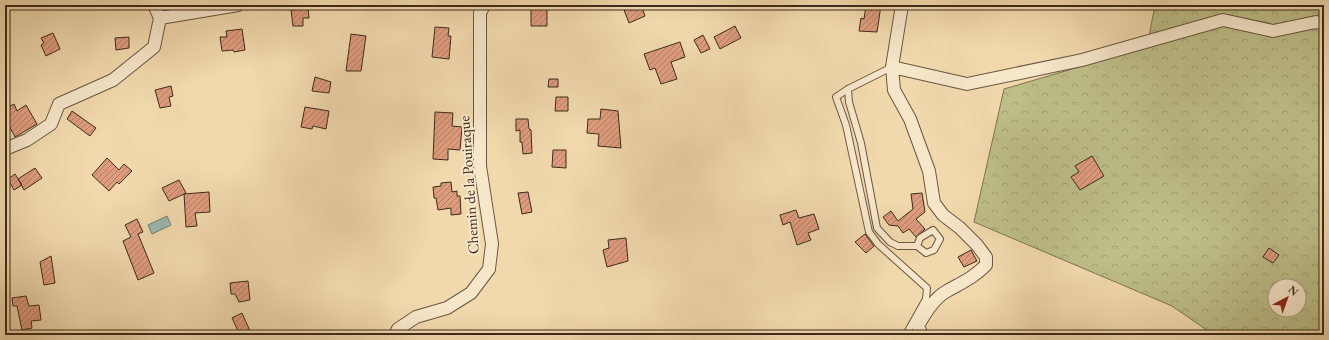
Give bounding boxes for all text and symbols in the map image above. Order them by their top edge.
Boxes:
street label: Chemin de la Pouiraque [454,115,483,255]
north arrow [1267,278,1307,318]
text: N [1286,282,1302,299]

